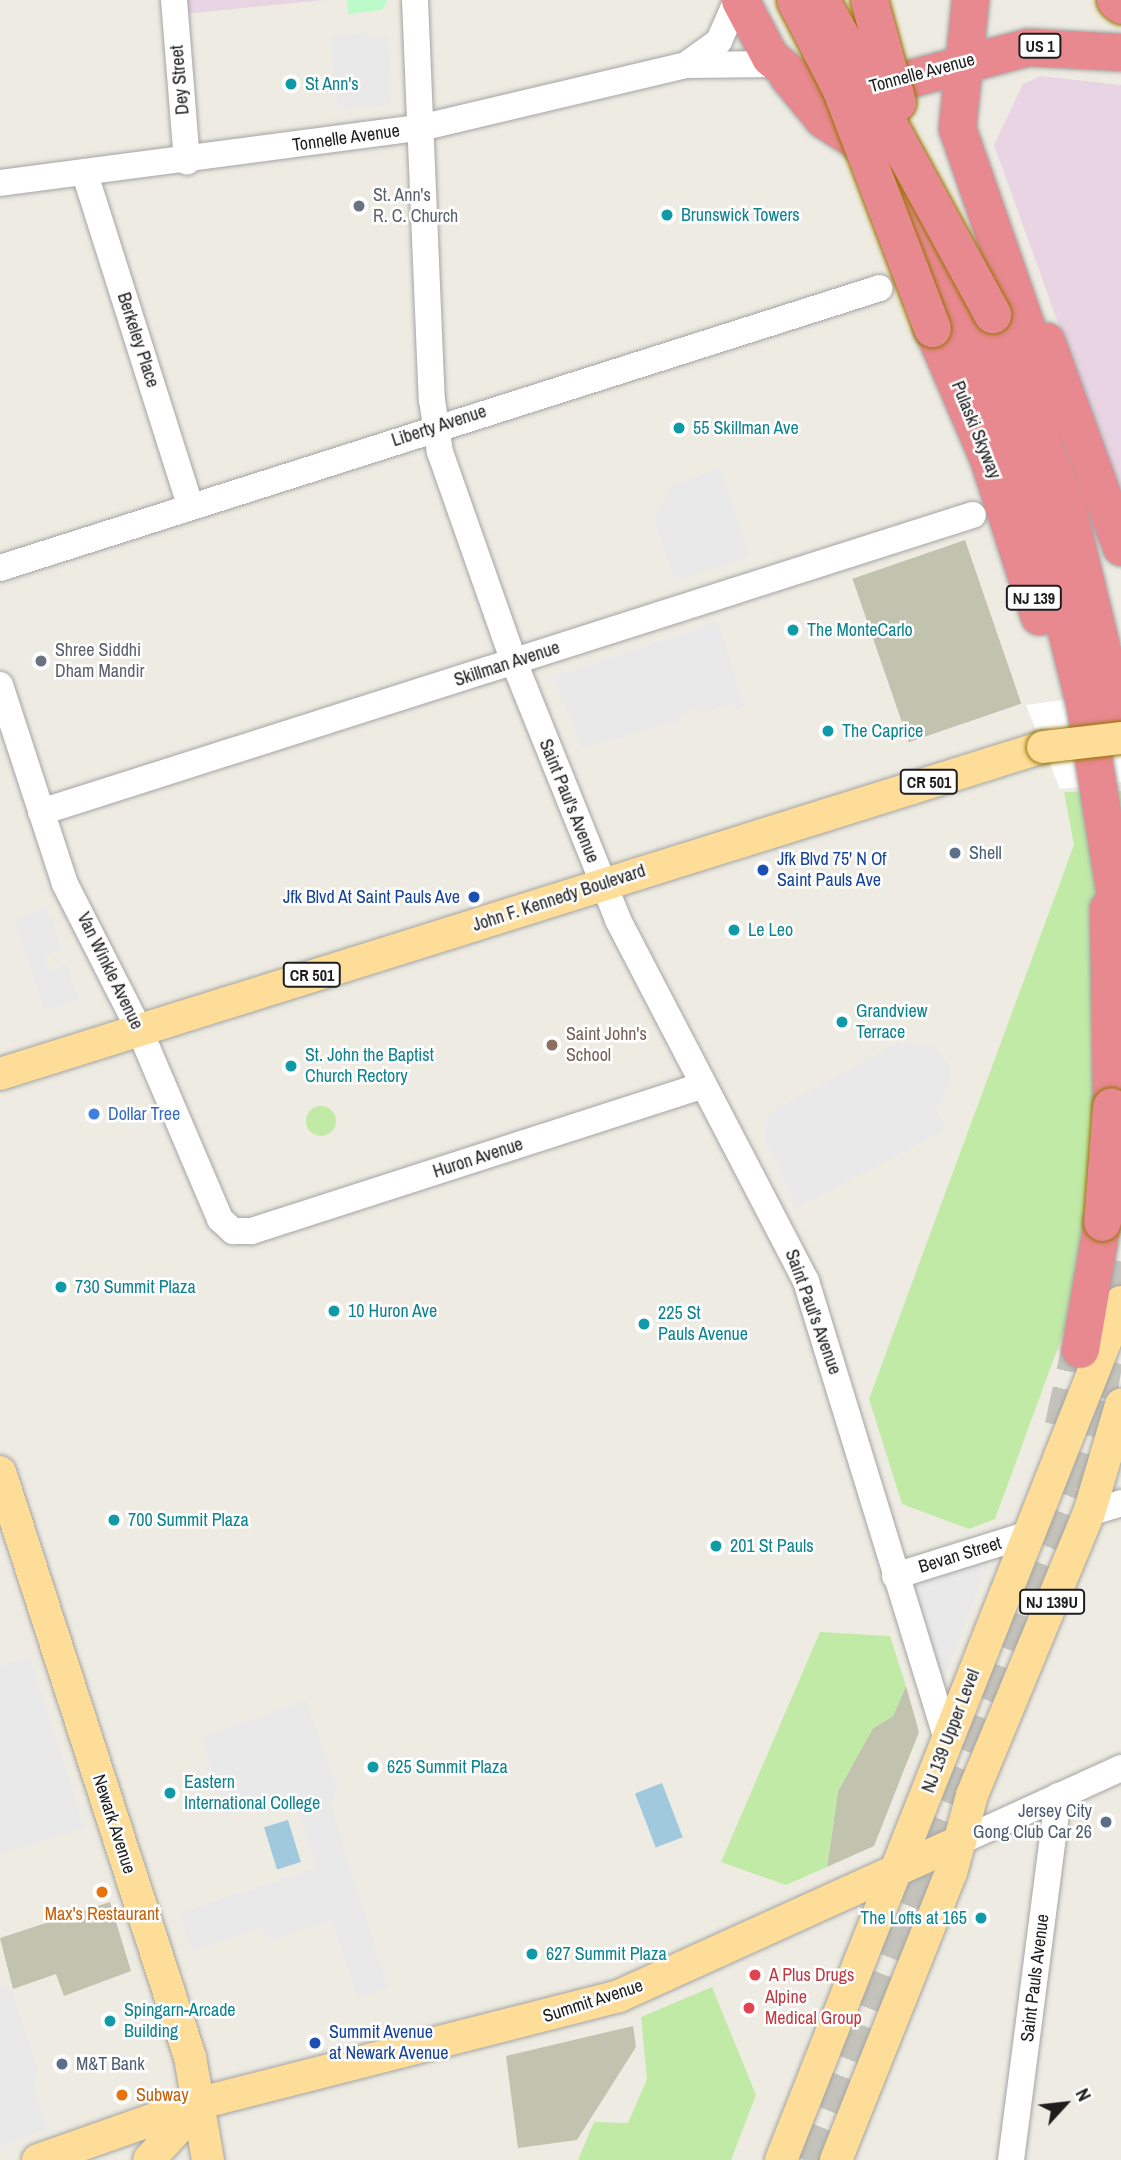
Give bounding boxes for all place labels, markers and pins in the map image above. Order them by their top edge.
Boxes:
place label: St Ann's [305,73,360,95]
marker: St Ann's [283,76,299,92]
place label: St. Ann's R. C. Church [373,185,458,228]
marker: St. Ann's R. C. Church [351,198,367,214]
place label: Brunswick Towers [681,204,800,226]
marker: Brunswick Towers [659,207,675,223]
place label: 55 Skillman Ave [693,417,799,439]
marker: 55 Skillman Ave [671,420,687,436]
place label: The MonteCarlo [807,619,913,641]
marker: The MonteCarlo [785,622,801,638]
place label: Shree Siddhi Dham Mandir [55,640,144,682]
marker: Shree Siddhi Dham Mandir [33,653,49,669]
place label: The Caprice [842,720,923,742]
marker: The Caprice [820,723,836,739]
place label: Shell [969,842,1002,864]
marker: Shell [947,845,963,861]
place label: Jfk Blvd 75' N Of Saint Pauls Ave [777,849,886,892]
marker: Jfk Blvd 75' N Of Saint Pauls Ave [755,862,771,878]
place label: Jfk Blvd At Saint Pauls Ave [281,886,460,908]
marker: Jfk Blvd At Saint Pauls Ave [466,889,482,905]
place label: Le Leo [748,919,793,941]
marker: Le Leo [726,922,742,938]
place label: Grandview Terrace [856,1001,927,1044]
marker: Grandview Terrace [834,1014,850,1030]
place label: Saint John's School [566,1024,647,1066]
marker: Saint John's School [544,1037,560,1053]
place label: St. John the Baptist Church Rectory [305,1045,434,1088]
marker: St. John the Baptist Church Rectory [283,1058,299,1074]
place label: Dollar Tree [108,1103,180,1125]
marker: Dollar Tree [86,1106,102,1122]
place label: 730 Summit Plaza [75,1276,196,1298]
marker: 730 Summit Plaza [53,1279,69,1295]
place label: 10 Huron Ave [348,1300,438,1322]
marker: 10 Huron Ave [326,1303,342,1319]
place label: 225 St Pauls Avenue [658,1303,749,1346]
marker: 225 St Pauls Avenue [636,1316,652,1332]
place label: 700 Summit Plaza [128,1509,249,1531]
marker: 700 Summit Plaza [106,1512,122,1528]
place label: 201 St Pauls [730,1535,814,1557]
marker: 201 St Pauls [708,1538,724,1554]
place label: 625 Summit Plaza [387,1756,508,1778]
marker: 625 Summit Plaza [365,1759,381,1775]
place label: Eastern International College [184,1772,320,1814]
marker: Eastern International College [162,1785,178,1801]
place label: Jersey City Gong Club Car 26 [973,1801,1092,1843]
marker: Jersey City Gong Club Car 26 [1098,1814,1114,1830]
marker: Max's Restaurant [94,1884,110,1900]
place label: Max's Restaurant [45,1903,159,1925]
place label: The Lofts at 165 [860,1907,967,1929]
marker: The Lofts at 165 [973,1910,989,1926]
place label: 627 Summit Plaza [546,1943,667,1965]
marker: 627 Summit Plaza [524,1946,540,1962]
place label: A Plus Drugs [769,1964,855,1986]
marker: A Plus Drugs [747,1967,763,1983]
place label: Alpine Medical Group [765,1987,862,2030]
marker: Alpine Medical Group [739,1998,759,2018]
place label: Spingarn-Arcade Building [124,2000,236,2042]
marker: Spingarn-Arcade Building [102,2013,118,2029]
place label: Summit Avenue at Newark Avenue [329,2022,449,2064]
marker: Summit Avenue at Newark Avenue [307,2035,323,2051]
place label: M&T Bank [76,2053,145,2075]
marker: M&T Bank [54,2056,70,2072]
place label: Subway [136,2084,189,2106]
marker: Subway [114,2087,130,2103]

